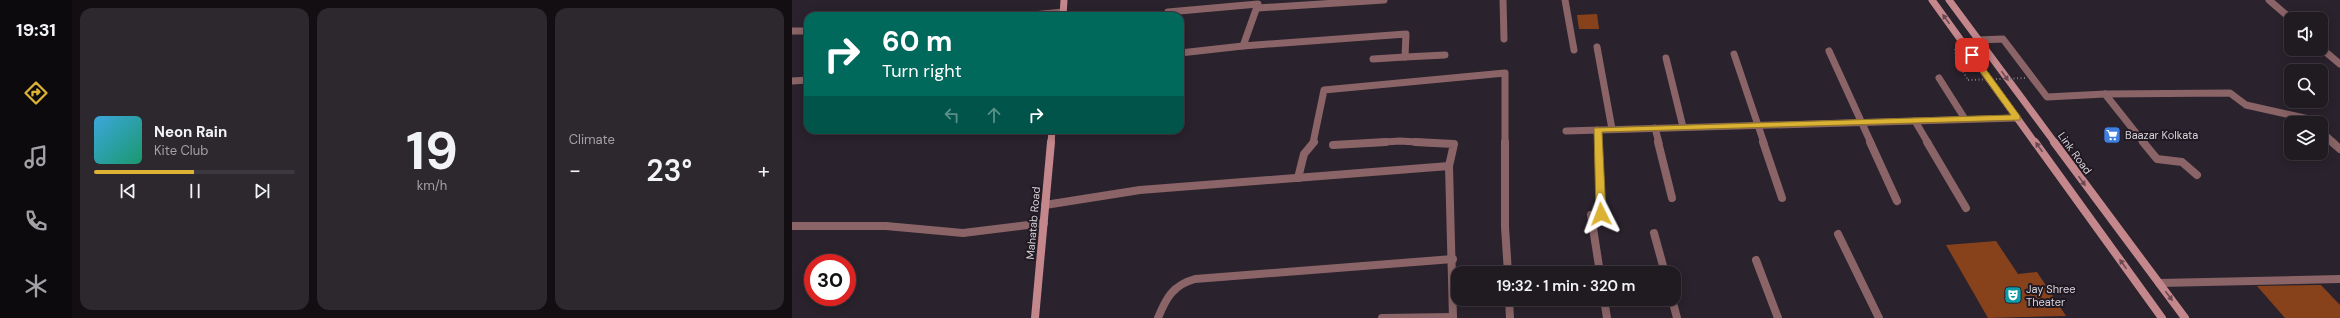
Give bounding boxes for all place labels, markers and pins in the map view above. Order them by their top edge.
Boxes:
pin [1955,38,1989,72]
supermarket icon: Baazar Kolkata [2102,125,2122,145]
place label: Baazar Kolkata [2125,128,2198,142]
place label: Jay Shree Theater [2026,282,2075,309]
theatre icon: Jay Shree Theater [2003,285,2023,305]

